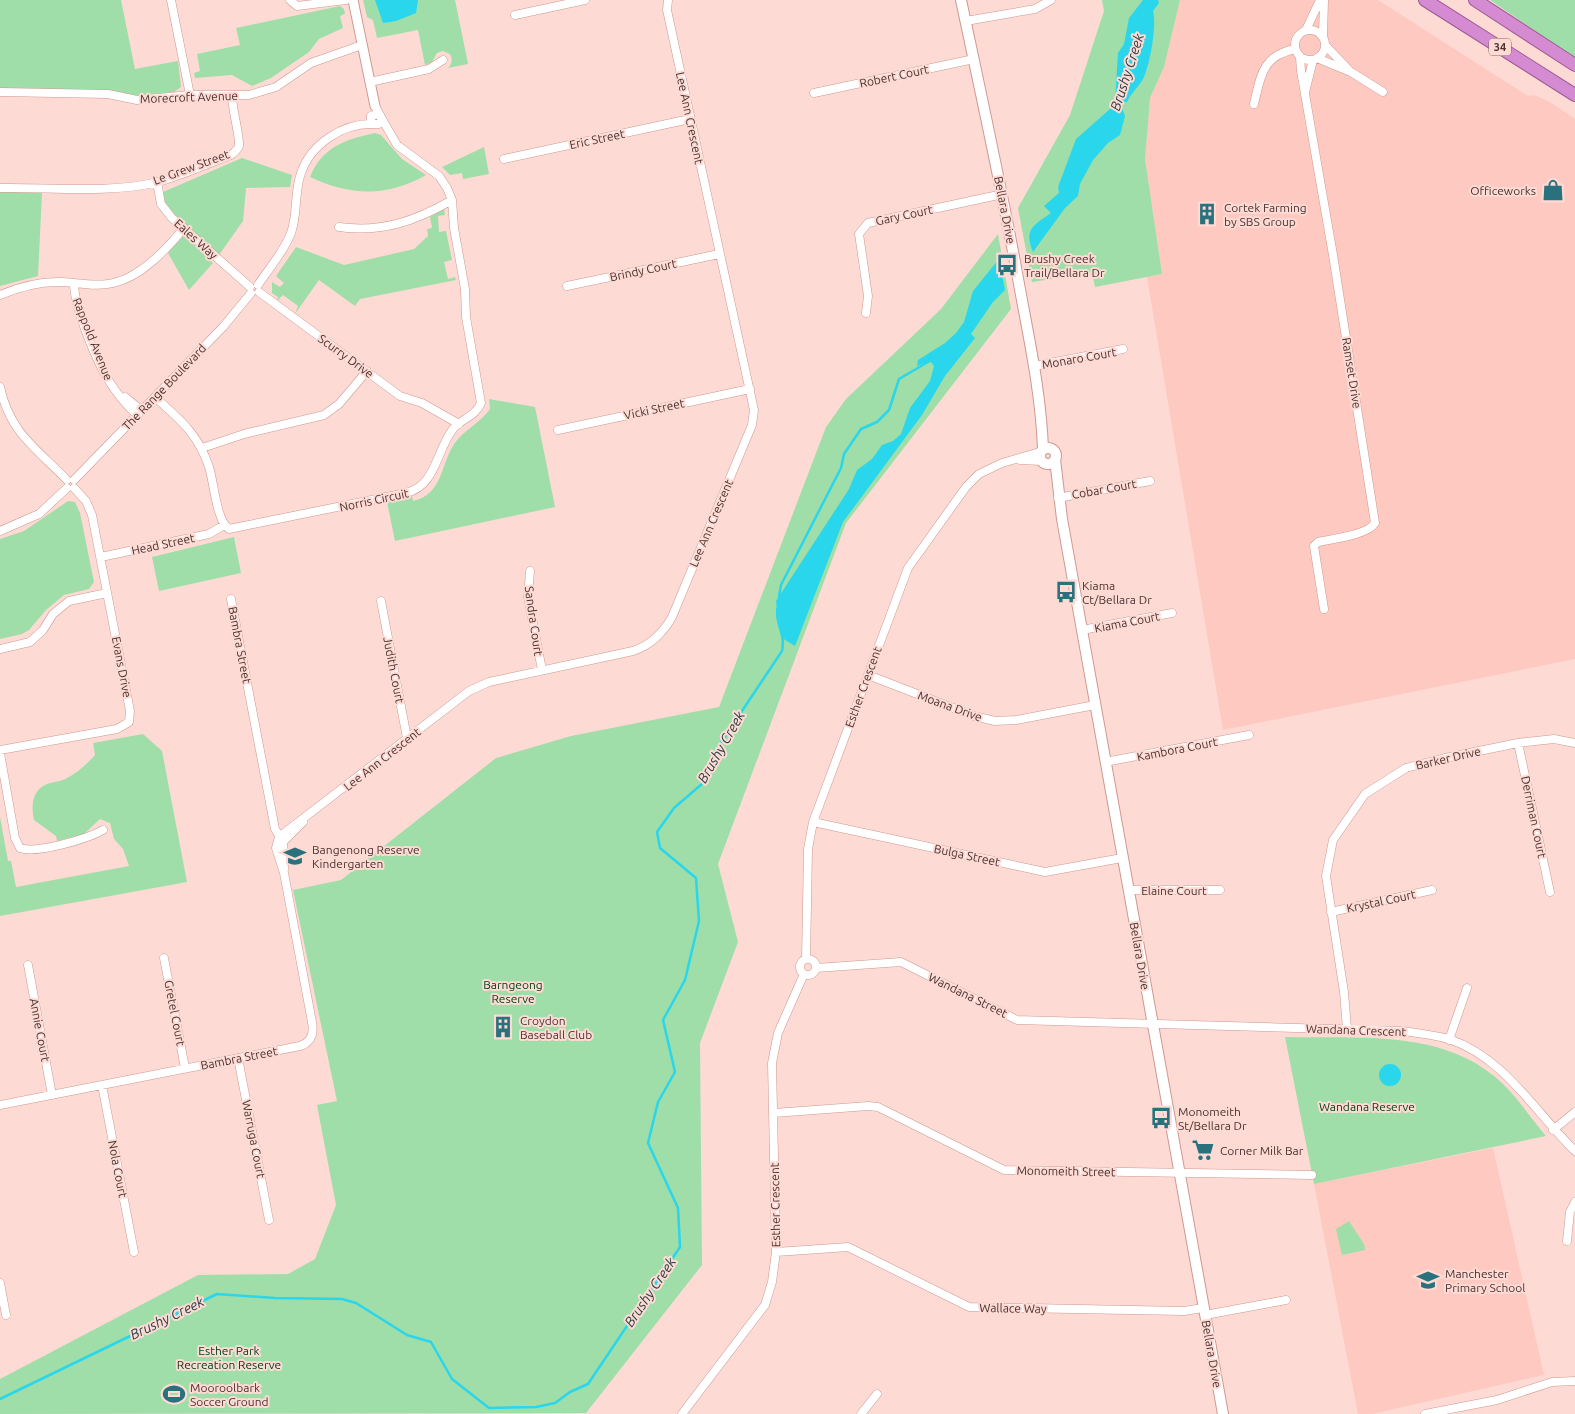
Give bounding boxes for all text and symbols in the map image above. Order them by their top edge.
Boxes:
water label: Brushy Creek [1107,31,1147,113]
road number: 34 [1489,38,1511,56]
street label: Robert Court [858,62,930,90]
street label: Lee Ann Crescent [674,71,706,166]
street label: Morecroft Avenue [140,89,238,105]
street label: Eric Street [568,127,626,151]
street label: Le Grew Street [151,147,231,187]
street label: Bellara Drive [992,175,1018,245]
shop icon: Officeworks [1540,177,1566,203]
place label: Officeworks [1470,184,1536,197]
building icon: Cortek Farming by SBS Group [1194,201,1220,227]
place label: Cortek Farming by SBS Group [1224,201,1307,228]
street label: Gary Court [874,203,934,227]
street label: Eales Way [172,216,220,262]
bus stop icon: Brushy Creek Trail/Bellara Dr [994,252,1020,278]
place label: Brushy Creek Trail/Bellara Dr [1024,252,1105,279]
street label: Brindy Court [608,257,678,283]
street label: Rappold Avenue [70,296,116,382]
street label: Scurry Drive [316,332,376,380]
street label: Ramset Drive [1340,337,1364,409]
street label: The Range Boulevard [120,341,208,433]
street label: Monaro Court [1041,345,1117,371]
street label: Vicki Street [622,396,686,422]
street label: Lee Ann Crescent [687,477,735,569]
street label: Cobar Court [1071,477,1138,501]
street label: Norris Circuit [338,486,410,514]
street label: Head Street [130,531,196,557]
bus stop icon: Kiama Ct/Bellara Dr [1053,579,1079,605]
place label: Kiama Ct/Bellara Dr [1082,579,1152,606]
street label: Sandra Court [523,585,545,657]
street label: Bambra Street [226,605,254,685]
street label: Kiama Court [1093,609,1161,635]
street label: Evans Drive [110,635,134,699]
street label: Judith Court [381,636,407,705]
street label: Esther Crescent [842,645,884,729]
street label: Moana Drive [916,688,984,724]
water label: Brushy Creek [694,708,748,786]
street label: Lee Ann Crescent [341,725,423,793]
street label: Kambora Court [1136,735,1219,763]
street label: Barker Drive [1414,744,1482,772]
street label: Derriman Court [1519,775,1549,860]
street label: Bulga Street [933,842,1001,868]
school or university icon: Bangenong Reserve Kindergarten [282,843,308,869]
place label: Bangenong Reserve Kindergarten [312,843,420,870]
street label: Elaine Court [1141,884,1207,897]
street label: Krystal Court [1345,887,1417,915]
street label: Bellara Drive [1128,921,1152,991]
street label: Wandana Street [926,970,1010,1020]
park label: Barngeong Reserve [483,978,543,1005]
street label: Gretel Court [162,979,188,1047]
street label: Annie Court [27,997,53,1063]
building icon: Croydon Baseball Club [490,1014,516,1040]
place label: Croydon Baseball Club [520,1014,592,1041]
street label: Wandana Crescent [1306,1022,1407,1038]
street label: Bambra Street [199,1044,279,1072]
street label: Warruga Court [240,1099,268,1179]
park label: Wandana Reserve [1319,1100,1415,1113]
bus stop icon: Monomeith St/Bellara Dr [1148,1105,1174,1131]
place label: Monomeith St/Bellara Dr [1178,1105,1247,1132]
supermarket icon: Corner Milk Bar [1190,1137,1216,1163]
street label: Nola Court [106,1139,130,1199]
place label: Corner Milk Bar [1220,1144,1304,1157]
street label: Esther Crescent [768,1162,782,1248]
street label: Monomeith Street [1016,1164,1116,1178]
water label: Brushy Creek [621,1254,680,1330]
school or university icon: Manchester Primary School [1415,1267,1441,1293]
place label: Manchester Primary School [1445,1267,1525,1294]
water label: Brushy Creek [127,1293,207,1343]
street label: Wallace Way [979,1301,1047,1315]
street label: Bellara Drive [1200,1319,1224,1389]
park label: Esther Park Recreation Reserve [177,1344,281,1371]
sports icon: Mooroolbark Soccer Ground [161,1381,187,1407]
place label: Mooroolbark Soccer Ground [190,1381,269,1408]

